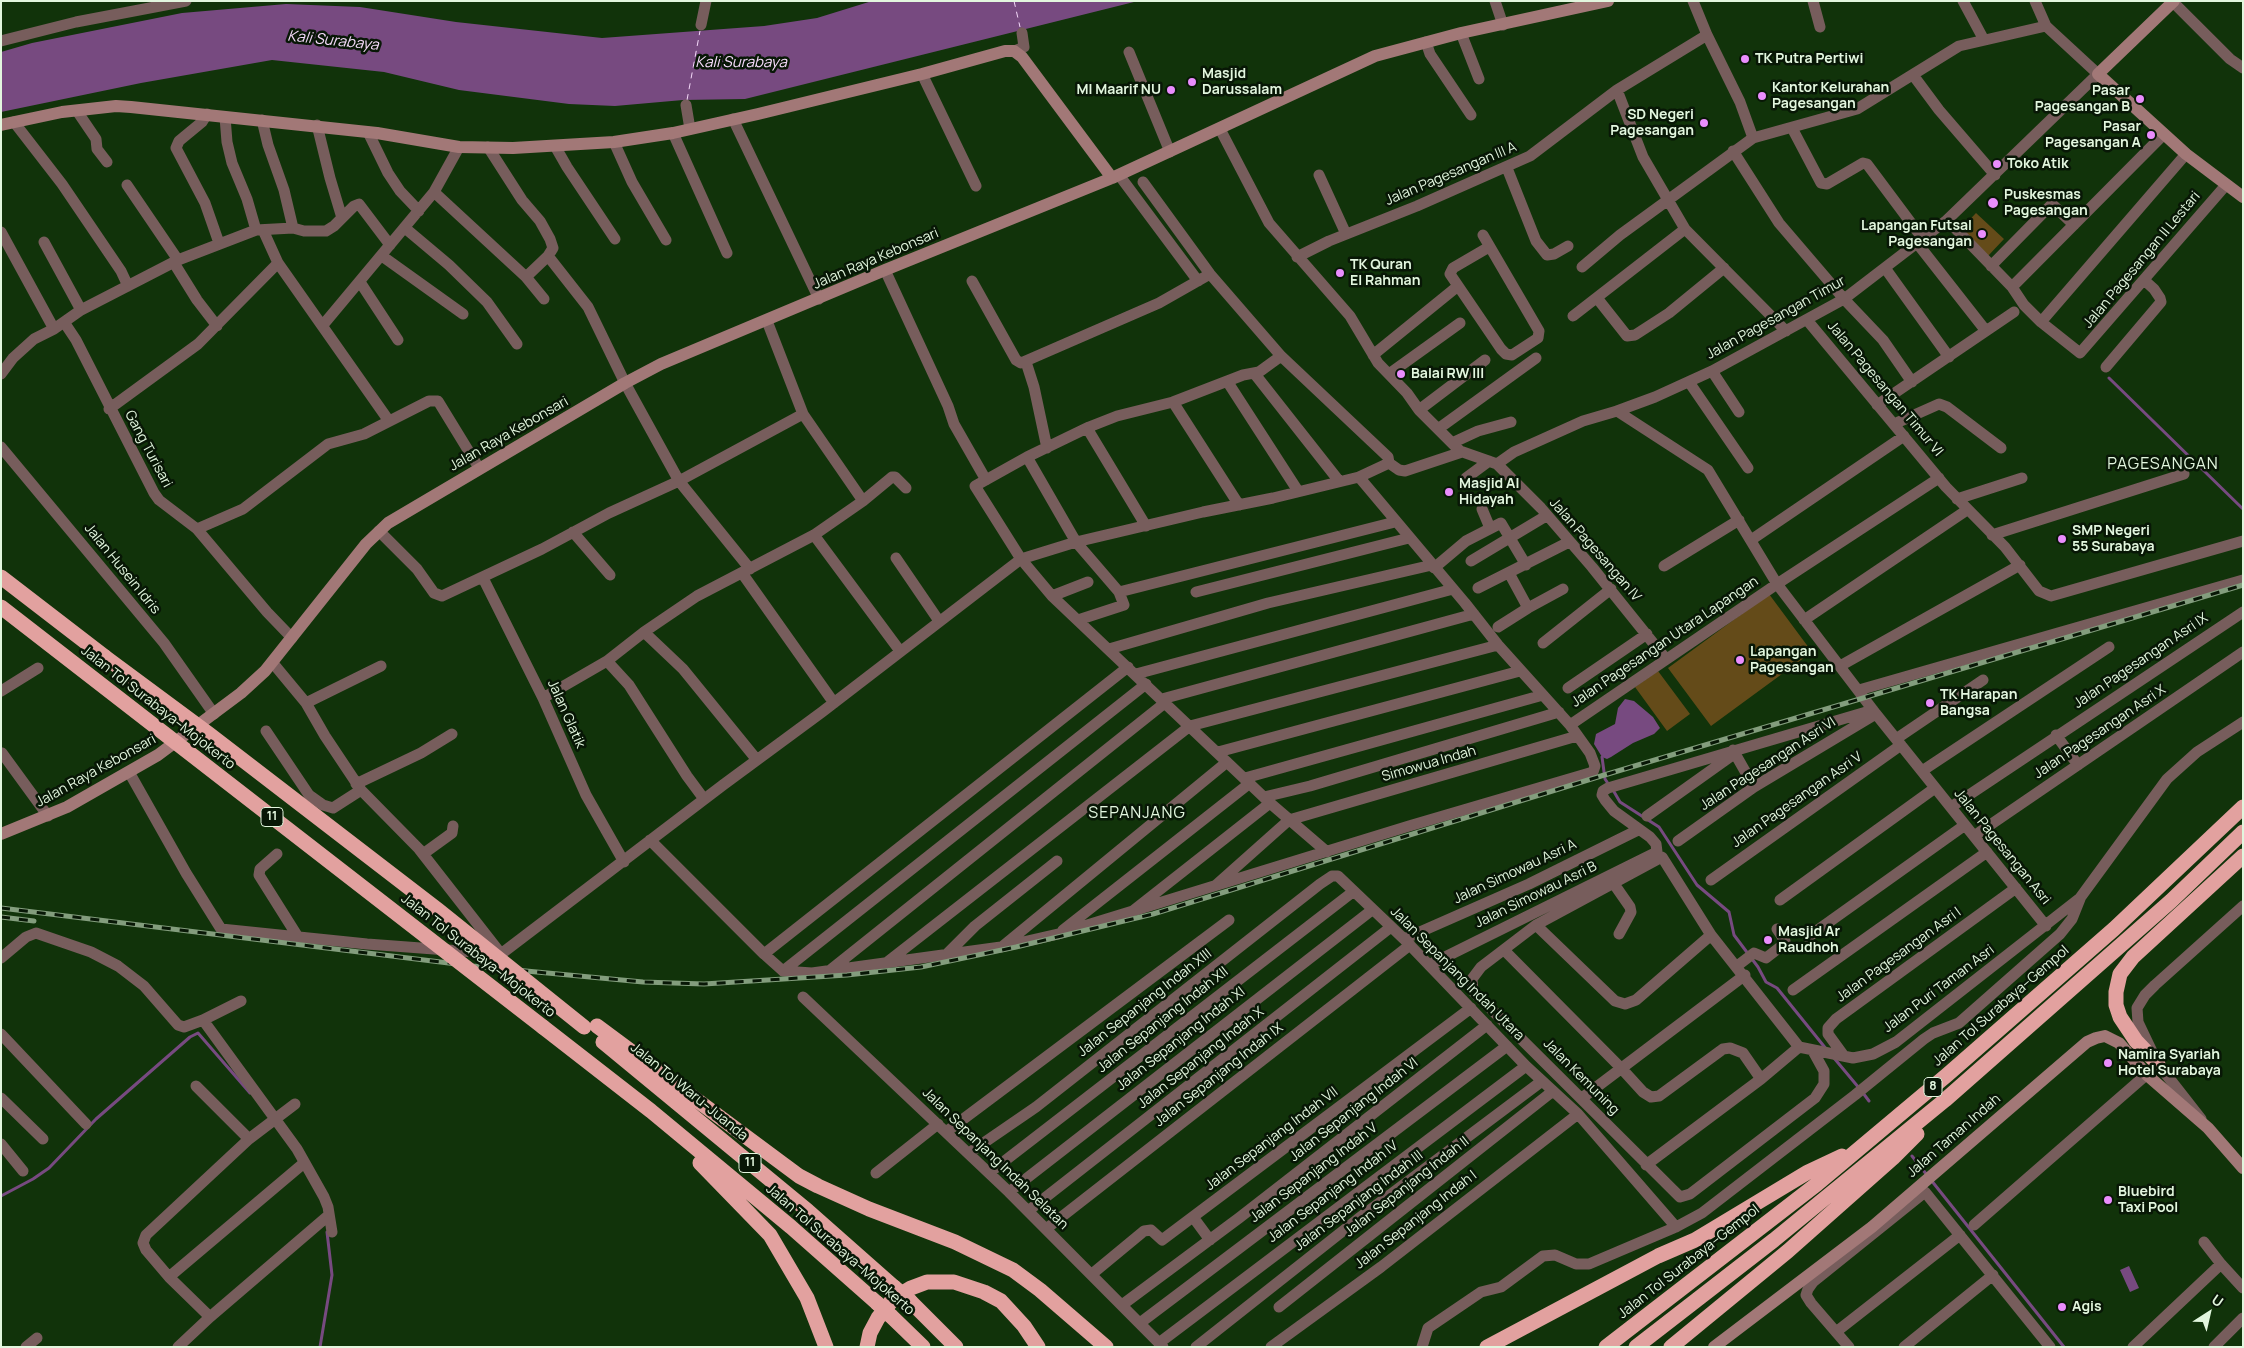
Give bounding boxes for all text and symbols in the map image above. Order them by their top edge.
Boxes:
water label: Kali Surabaya [287,27,379,55]
place label: TK Putra Pertiwi [1755,51,1863,67]
marker: TK Putra Pertiwi [1739,53,1751,65]
water label: Kali Surabaya [695,54,787,72]
place label: Masjid Darussalam [1202,66,1282,98]
marker: Masjid Darussalam [1186,76,1198,88]
place label: Kantor Kelurahan Pagesangan [1772,80,1889,112]
place label: MI Maarif NU [1076,82,1161,98]
place label: Pasar Pagesangan B [2035,83,2130,115]
marker: MI Maarif NU [1165,84,1177,96]
marker: Kantor Kelurahan Pagesangan [1756,90,1768,102]
marker: Pasar Pagesangan B [2134,93,2146,105]
place label: SD Negeri Pagesangan [1610,107,1694,140]
marker: SD Negeri Pagesangan [1698,117,1710,129]
place label: Pasar Pagesangan A [2045,119,2141,152]
marker: Pasar Pagesangan A [2145,129,2157,141]
street label: Jalan Pagesangan III A [1383,139,1519,209]
place label: Toko Atik [2007,156,2068,172]
marker: Toko Atik [1991,158,2003,170]
place label: Puskesmas Pagesangan [2004,187,2088,220]
street label: Jalan Pagesangan II Lestari [2080,188,2204,332]
marker: Puskesmas Pagesangan [1986,196,2000,210]
place label: Lapangan Futsal Pagesangan [1861,218,1972,250]
street label: Jalan Raya Kebonsari [811,225,941,293]
marker: Lapangan Futsal Pagesangan [1976,228,1988,240]
place label: TK Quran El Rahman [1350,257,1420,290]
marker: TK Quran El Rahman [1334,267,1346,279]
street label: Jalan Pagesangan Timur [1704,273,1848,363]
street label: Jalan Pagesangan Timur VI [1824,318,1946,460]
place label: Balai RW III [1411,366,1484,382]
marker: Balai RW III [1395,368,1407,380]
street label: Jalan Raya Kebonsari [447,393,571,475]
street label: Gang Turisari [121,408,175,490]
district label: PAGESANGAN [2106,455,2220,475]
place label: Masjid Al Hidayah [1459,476,1519,508]
marker: Masjid Al Hidayah [1443,486,1455,498]
street label: Jalan Pagesangan IV [1546,495,1644,605]
street label: Jalan Husein Idris [80,520,164,618]
place label: SMP Negeri 55 Surabaya [2072,523,2155,556]
marker: SMP Negeri 55 Surabaya [2056,533,2068,545]
street label: Jalan Pagesangan Utara Lapangan [1568,573,1762,711]
street label: Jalan Pagesangan Asri IX [2071,610,2211,712]
street label: Jalan Tol Surabaya–Mojokerto [78,643,238,773]
place label: Lapangan Pagesangan [1750,644,1834,676]
marker: Lapangan Pagesangan [1734,654,1746,666]
street label: Jalan Glatik [543,677,589,751]
street label: Jalan Pagesangan Asri X [2031,682,2169,782]
place label: TK Harapan Bangsa [1940,687,2017,720]
marker: TK Harapan Bangsa [1924,697,1936,709]
street label: Jalan Pagesangan Asri VI [1697,714,1839,814]
street label: Jalan Raya Kebonsari [33,731,159,811]
street label: Simowua Indah [1380,743,1478,785]
street label: Jalan Pagesangan Asri V [1729,749,1865,851]
street label: Jalan Pagesangan Asri [1950,786,2054,908]
district label: SEPANJANG [1087,804,1187,824]
road number: 11 [261,808,283,826]
street label: Jalan Simowau Asri A [1451,836,1579,908]
street label: Jalan Simowau Asri B [1472,858,1600,932]
street label: Jalan Tol Surabaya–Mojokerto [398,891,558,1021]
street label: Jalan Sepanjang Indah Utara [1387,904,1527,1044]
street label: Jalan Pagesangan Asri I [1833,904,1965,1006]
place label: Masjid Ar Raudhoh [1778,924,1840,956]
marker: Masjid Ar Raudhoh [1762,934,1774,946]
street label: Jalan Puri Taman Asri [1880,942,1998,1036]
street label: Jalan Tol Surabaya–Gempol [1929,942,2073,1070]
street label: Jalan Sepanjang Indah XIII [1075,946,1215,1060]
street label: Jalan Sepanjang Indah XII [1094,964,1232,1076]
street label: Jalan Sepanjang Indah XI [1113,984,1249,1094]
street label: Jalan Sepanjang Indah X [1135,1004,1267,1112]
street label: Jalan Sepanjang Indah IX [1151,1020,1287,1130]
street label: Jalan Kemuning [1540,1036,1622,1118]
street label: Jalan Tol Waru–Juanda [627,1040,751,1144]
place label: Namira Syariah Hotel Surabaya [2118,1047,2221,1080]
street label: Jalan Sepanjang Indah VI [1286,1055,1422,1165]
marker: Namira Syariah Hotel Surabaya [2102,1057,2114,1069]
road number: 8 [1924,1078,1942,1096]
street label: Jalan Sepanjang Indah VII [1202,1084,1342,1194]
street label: Jalan Sepanjang Indah Selatan [919,1085,1071,1233]
street label: Jalan Taman Indah [1904,1091,2004,1181]
street label: Jalan Sepanjang Indah V [1247,1120,1381,1226]
street label: Jalan Sepanjang Indah II [1341,1133,1473,1241]
street label: Jalan Sepanjang Indah IV [1265,1138,1401,1246]
street label: Jalan Sepanjang Indah III [1291,1147,1427,1255]
road number: 11 [739,1154,761,1172]
street label: Jalan Sepanjang Indah I [1352,1167,1480,1273]
street label: Jalan Tol Surabaya–Mojokerto [762,1181,918,1319]
place label: Bluebird Taxi Pool [2118,1184,2178,1216]
marker: Bluebird Taxi Pool [2102,1194,2114,1206]
street label: Jalan Tol Surabaya–Gempol [1615,1201,1763,1323]
north arrow [2184,1288,2234,1338]
text: U [2208,1290,2227,1311]
place label: Agis [2072,1299,2102,1315]
marker: Agis [2056,1301,2068,1313]

